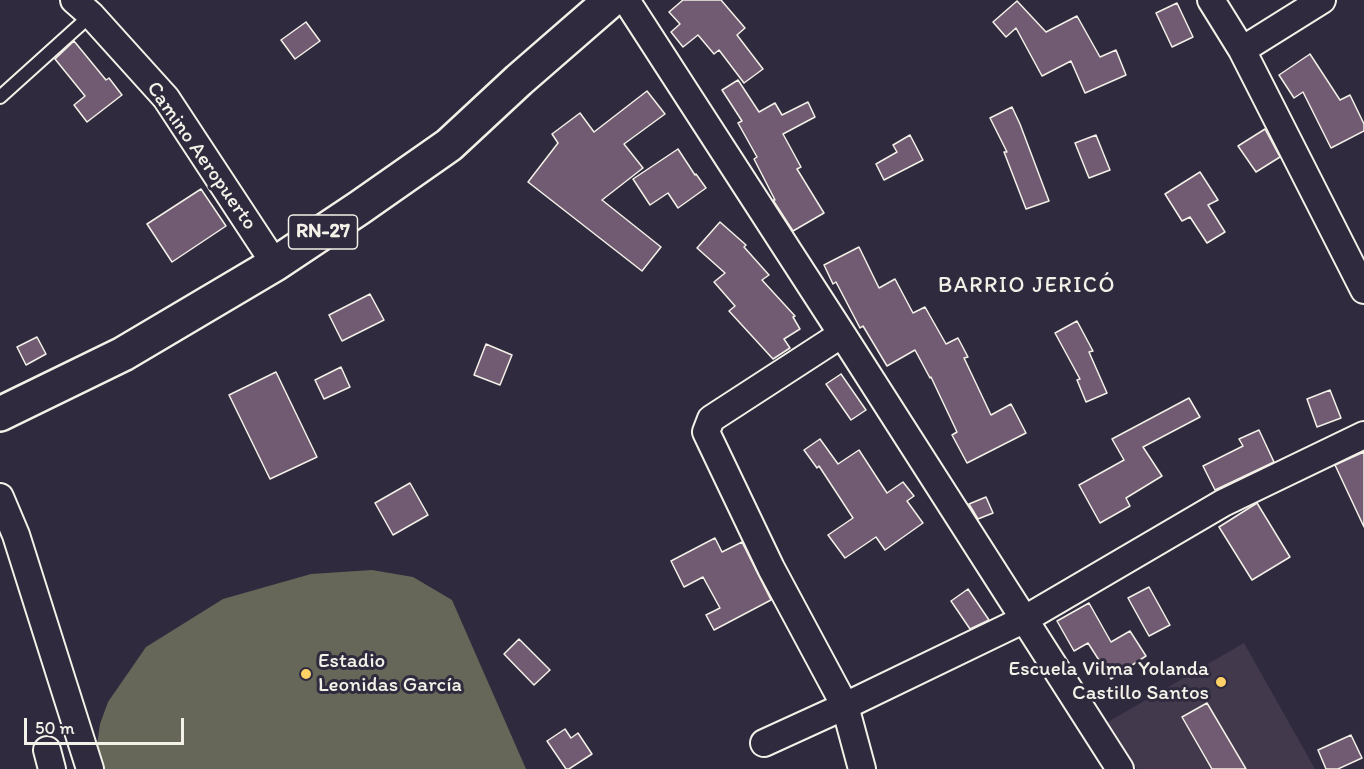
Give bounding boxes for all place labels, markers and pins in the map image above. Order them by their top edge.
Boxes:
place label: Estadio Leonidas García [318,649,462,699]
place label: Escuela Vilma Yolanda Castillo Santos [1009,657,1209,707]
marker: Estadio Leonidas García [299,667,313,681]
marker: Escuela Vilma Yolanda Castillo Santos [1214,675,1228,689]

